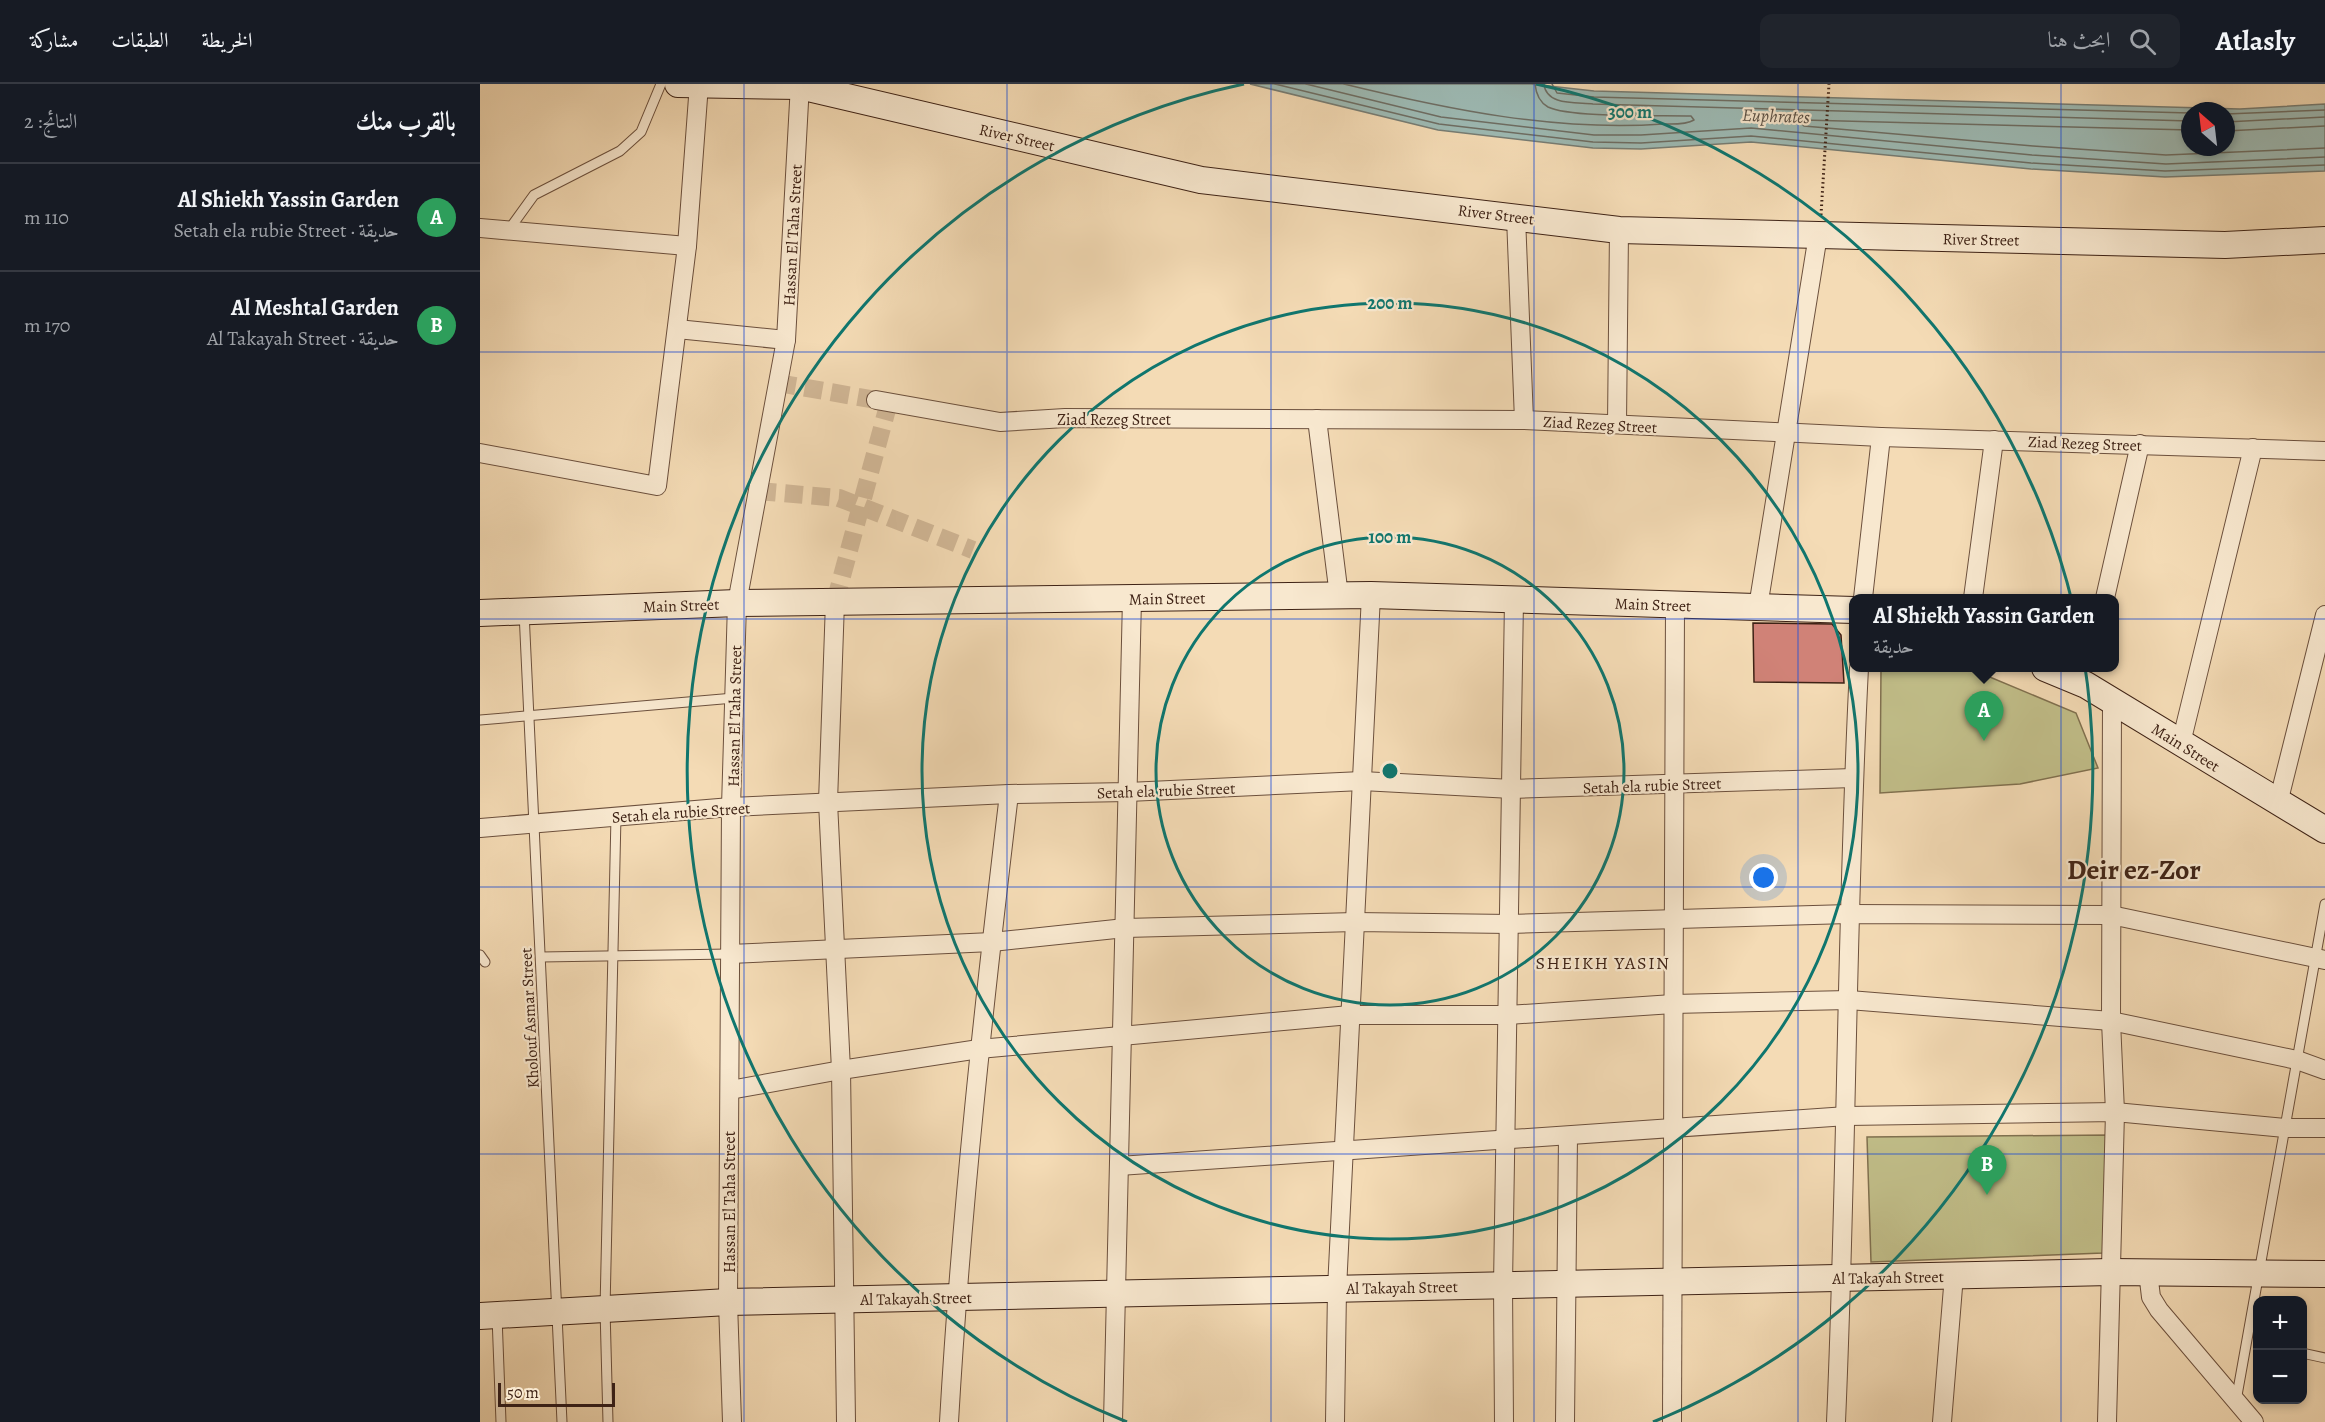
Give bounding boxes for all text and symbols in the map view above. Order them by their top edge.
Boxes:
search box [1760,14,2180,68]
text: Atlasly [2216,22,2295,60]
text: ابحث هنا [2048,25,2111,55]
icon: search [2126,25,2159,58]
text: مشاركة [30,26,78,54]
text: الطبقات [111,26,168,54]
text: الخريطة [201,26,253,54]
text: 300 m [1608,100,1652,124]
north arrow [2181,102,2235,156]
water label: Euphrates [1742,103,1810,129]
text: بالقرب منك [355,104,456,139]
text: النتائج: 2 [24,108,77,135]
street label: River Street [977,119,1057,157]
street label: Hassan El Taha Street [778,164,808,306]
text: Al Shiekh Yassin Garden [178,185,399,215]
street label: River Street [1456,199,1535,231]
text: 110 m [24,204,69,231]
text: A [430,204,443,231]
text: حديقة · Setah ela rubie Street [173,217,399,244]
street label: River Street [1942,228,2020,252]
text: 200 m [1367,291,1413,315]
text: Al Meshtal Garden [231,293,399,323]
text: 170 m [24,312,71,339]
text: B [430,312,443,339]
text: حديقة · Al Takayah Street [207,325,399,352]
street label: Ziad Rezeg Street [1057,409,1171,431]
street label: Ziad Rezeg Street [1542,411,1658,439]
street label: Ziad Rezeg Street [2028,431,2142,457]
text: 100 m [1369,525,1411,549]
street label: Main Street [1129,587,1206,611]
street label: Main Street [1614,593,1692,617]
street label: Main Street [642,594,720,618]
popup [1849,594,2119,672]
text: Al Shiekh Yassin Garden [1873,601,2095,631]
text: حديقة [1873,633,1914,660]
street label: Hassan El Taha Street [723,645,747,787]
pin: A [1964,692,2004,741]
street label: Main Street [2147,718,2224,777]
centre of rings [1380,761,1400,781]
street label: Setah ela rubie Street [1582,773,1722,799]
street label: Setah ela rubie Street [1096,778,1236,804]
street label: Setah ela rubie Street [611,797,751,829]
district label: Deir ez-Zor [2067,851,2201,889]
your location [1749,863,1778,892]
street label: Kholouf Asmar Street [515,947,545,1089]
district label: SHEIKH YASIN [1535,951,1671,975]
street label: Hassan El Taha Street [719,1131,741,1273]
pin: B [1968,1146,2006,1195]
street label: Al Takayah Street [1831,1266,1944,1290]
street label: Al Takayah Street [1345,1276,1458,1300]
street label: Al Takayah Street [859,1287,972,1311]
map controls [2253,1296,2307,1404]
button: + [2253,1296,2307,1350]
button: − [2253,1350,2307,1404]
scale bar [498,1380,615,1408]
text: 50 m [507,1382,539,1404]

